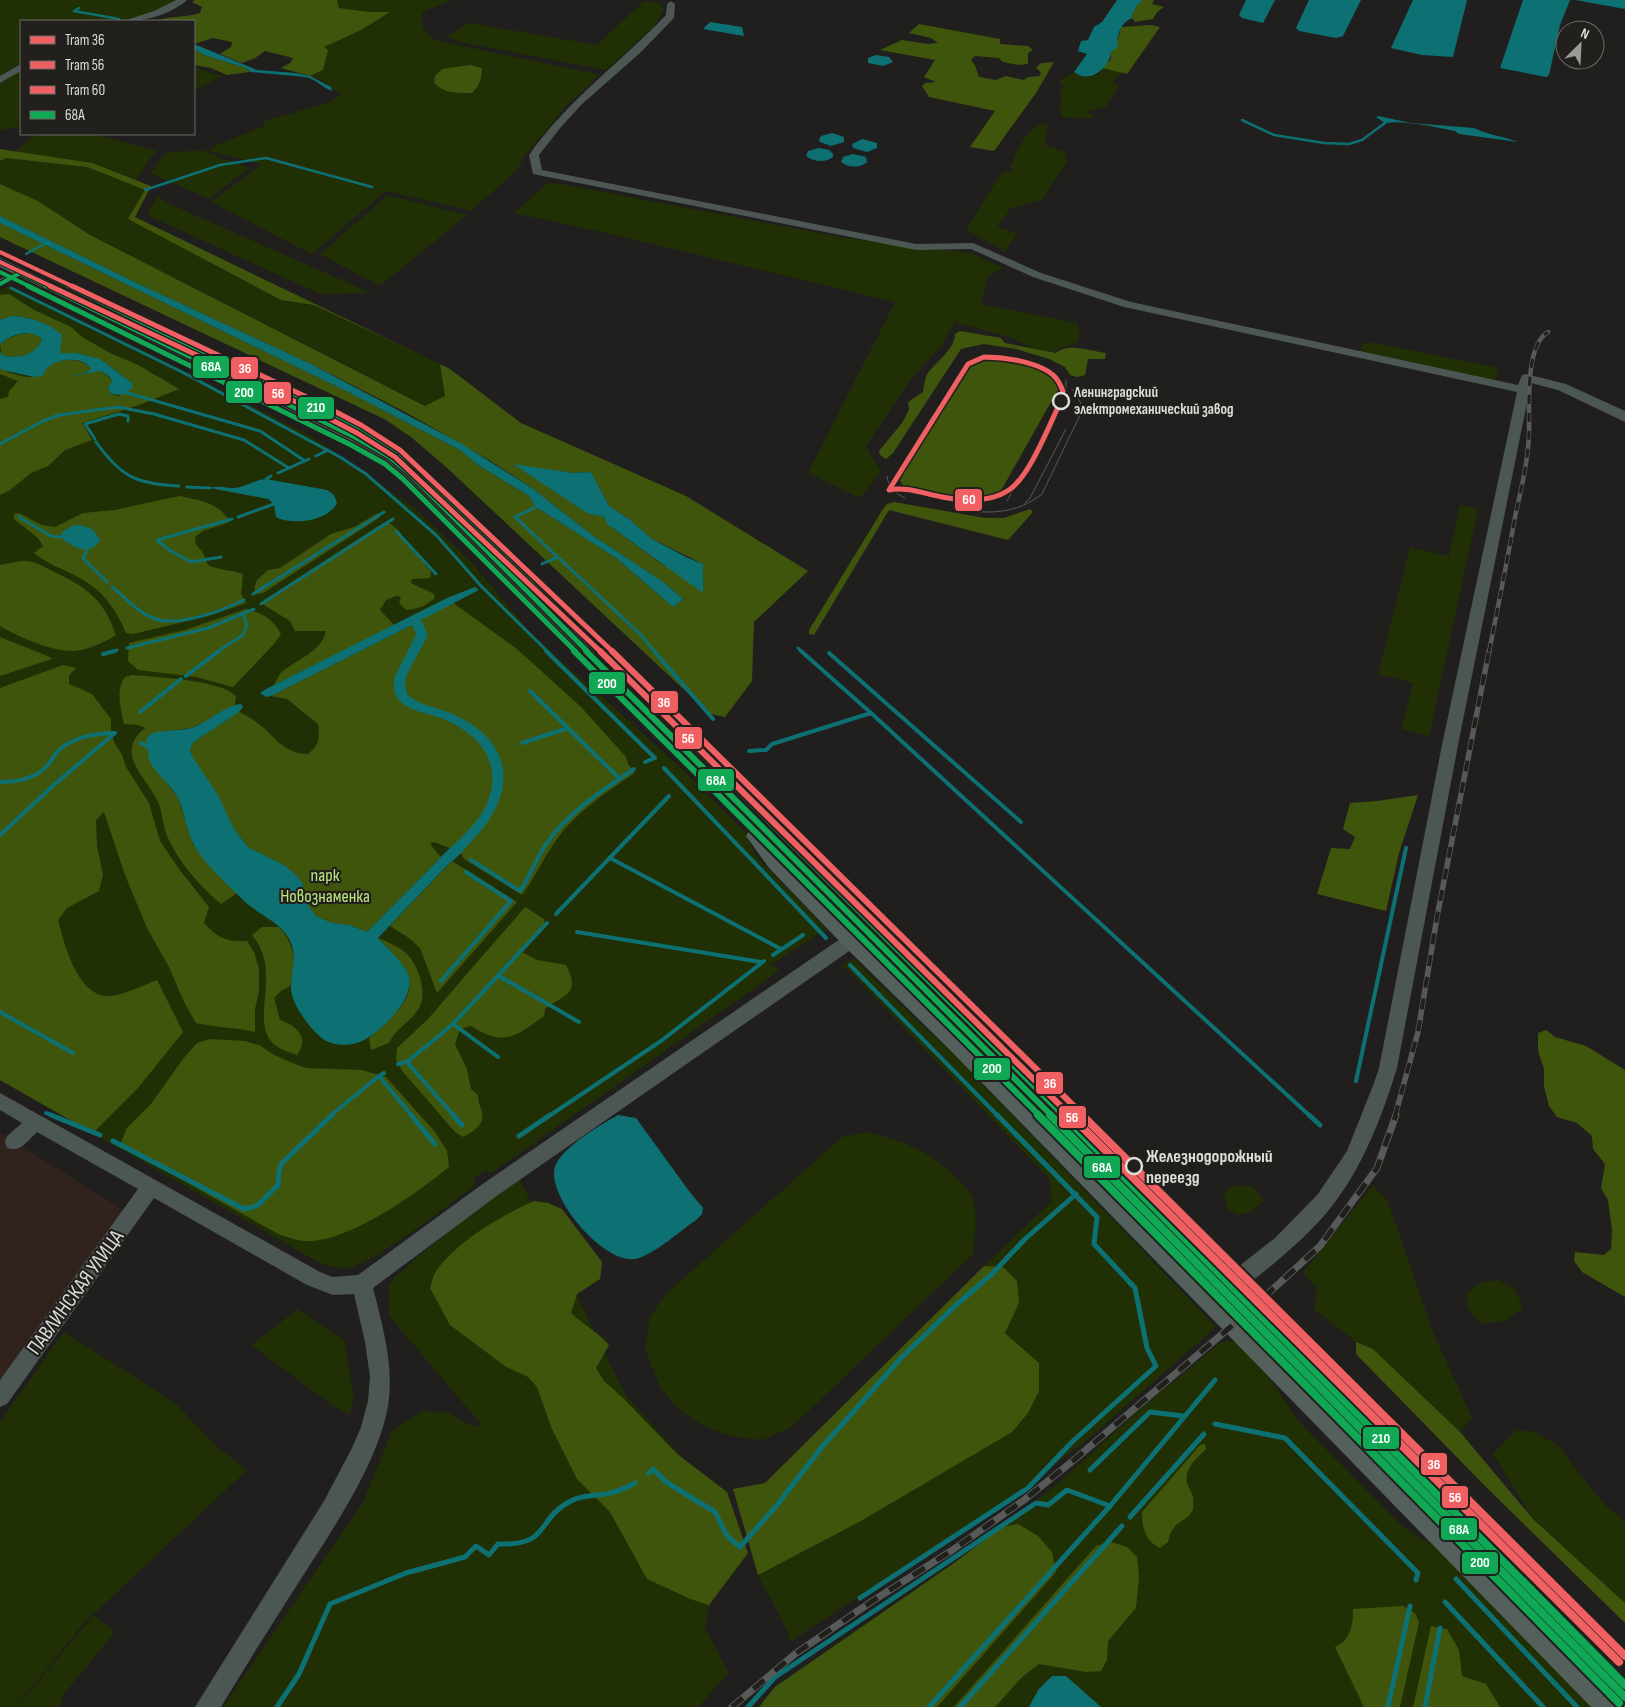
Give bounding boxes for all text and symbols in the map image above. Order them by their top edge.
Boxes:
legend [20,20,195,135]
north arrow [1555,20,1605,70]
text: N [1578,24,1592,43]
text: Tram 36 [65,31,105,50]
text: Tram 56 [65,56,104,75]
text: Tram 60 [65,81,105,100]
text: 68А [65,106,85,125]
line badge: 68А [192,355,230,379]
line badge: 36 [230,356,259,380]
text: 68А [201,358,221,375]
text: 36 [239,360,252,377]
line badge: 200 [225,380,263,404]
line badge: 56 [263,381,292,405]
place label: Ленинградский электромеханический завод [1073,383,1233,419]
text: 200 [234,384,254,401]
text: 56 [272,385,285,402]
marker: Ленинградский электромеханический завод [1052,392,1070,410]
line badge: 210 [297,396,335,420]
text: 210 [307,399,325,416]
line badge: 60 [954,488,983,512]
text: 60 [962,491,976,508]
line badge: 200 [588,671,626,695]
text: 200 [597,675,617,692]
line badge: 36 [650,690,679,714]
text: 36 [658,694,671,711]
line badge: 56 [674,726,703,750]
text: 56 [682,730,695,747]
line badge: 68А [697,768,735,792]
text: 68А [706,772,726,789]
park label: парк Новознаменка [280,865,370,907]
line badge: 200 [973,1057,1011,1081]
text: 200 [982,1060,1002,1077]
line badge: 36 [1035,1071,1064,1095]
text: 36 [1044,1075,1057,1092]
line badge: 56 [1058,1105,1087,1129]
text: 56 [1066,1109,1079,1126]
place label: Железнодорожный переезд [1146,1146,1273,1188]
line badge: 68А [1083,1155,1121,1179]
marker: Железнодорожный переезд [1125,1157,1143,1175]
text: 68А [1092,1159,1112,1176]
street label: ПАВЛИНСКАЯ УЛИЦА [22,1224,130,1360]
line badge: 210 [1362,1426,1400,1450]
text: 210 [1372,1430,1390,1447]
line badge: 36 [1420,1452,1448,1476]
text: 36 [1428,1456,1441,1473]
line badge: 56 [1441,1485,1469,1509]
text: 56 [1449,1489,1462,1506]
line badge: 68А [1440,1517,1478,1541]
text: 68А [1449,1521,1469,1538]
line badge: 200 [1461,1551,1499,1575]
text: 200 [1470,1554,1490,1571]

